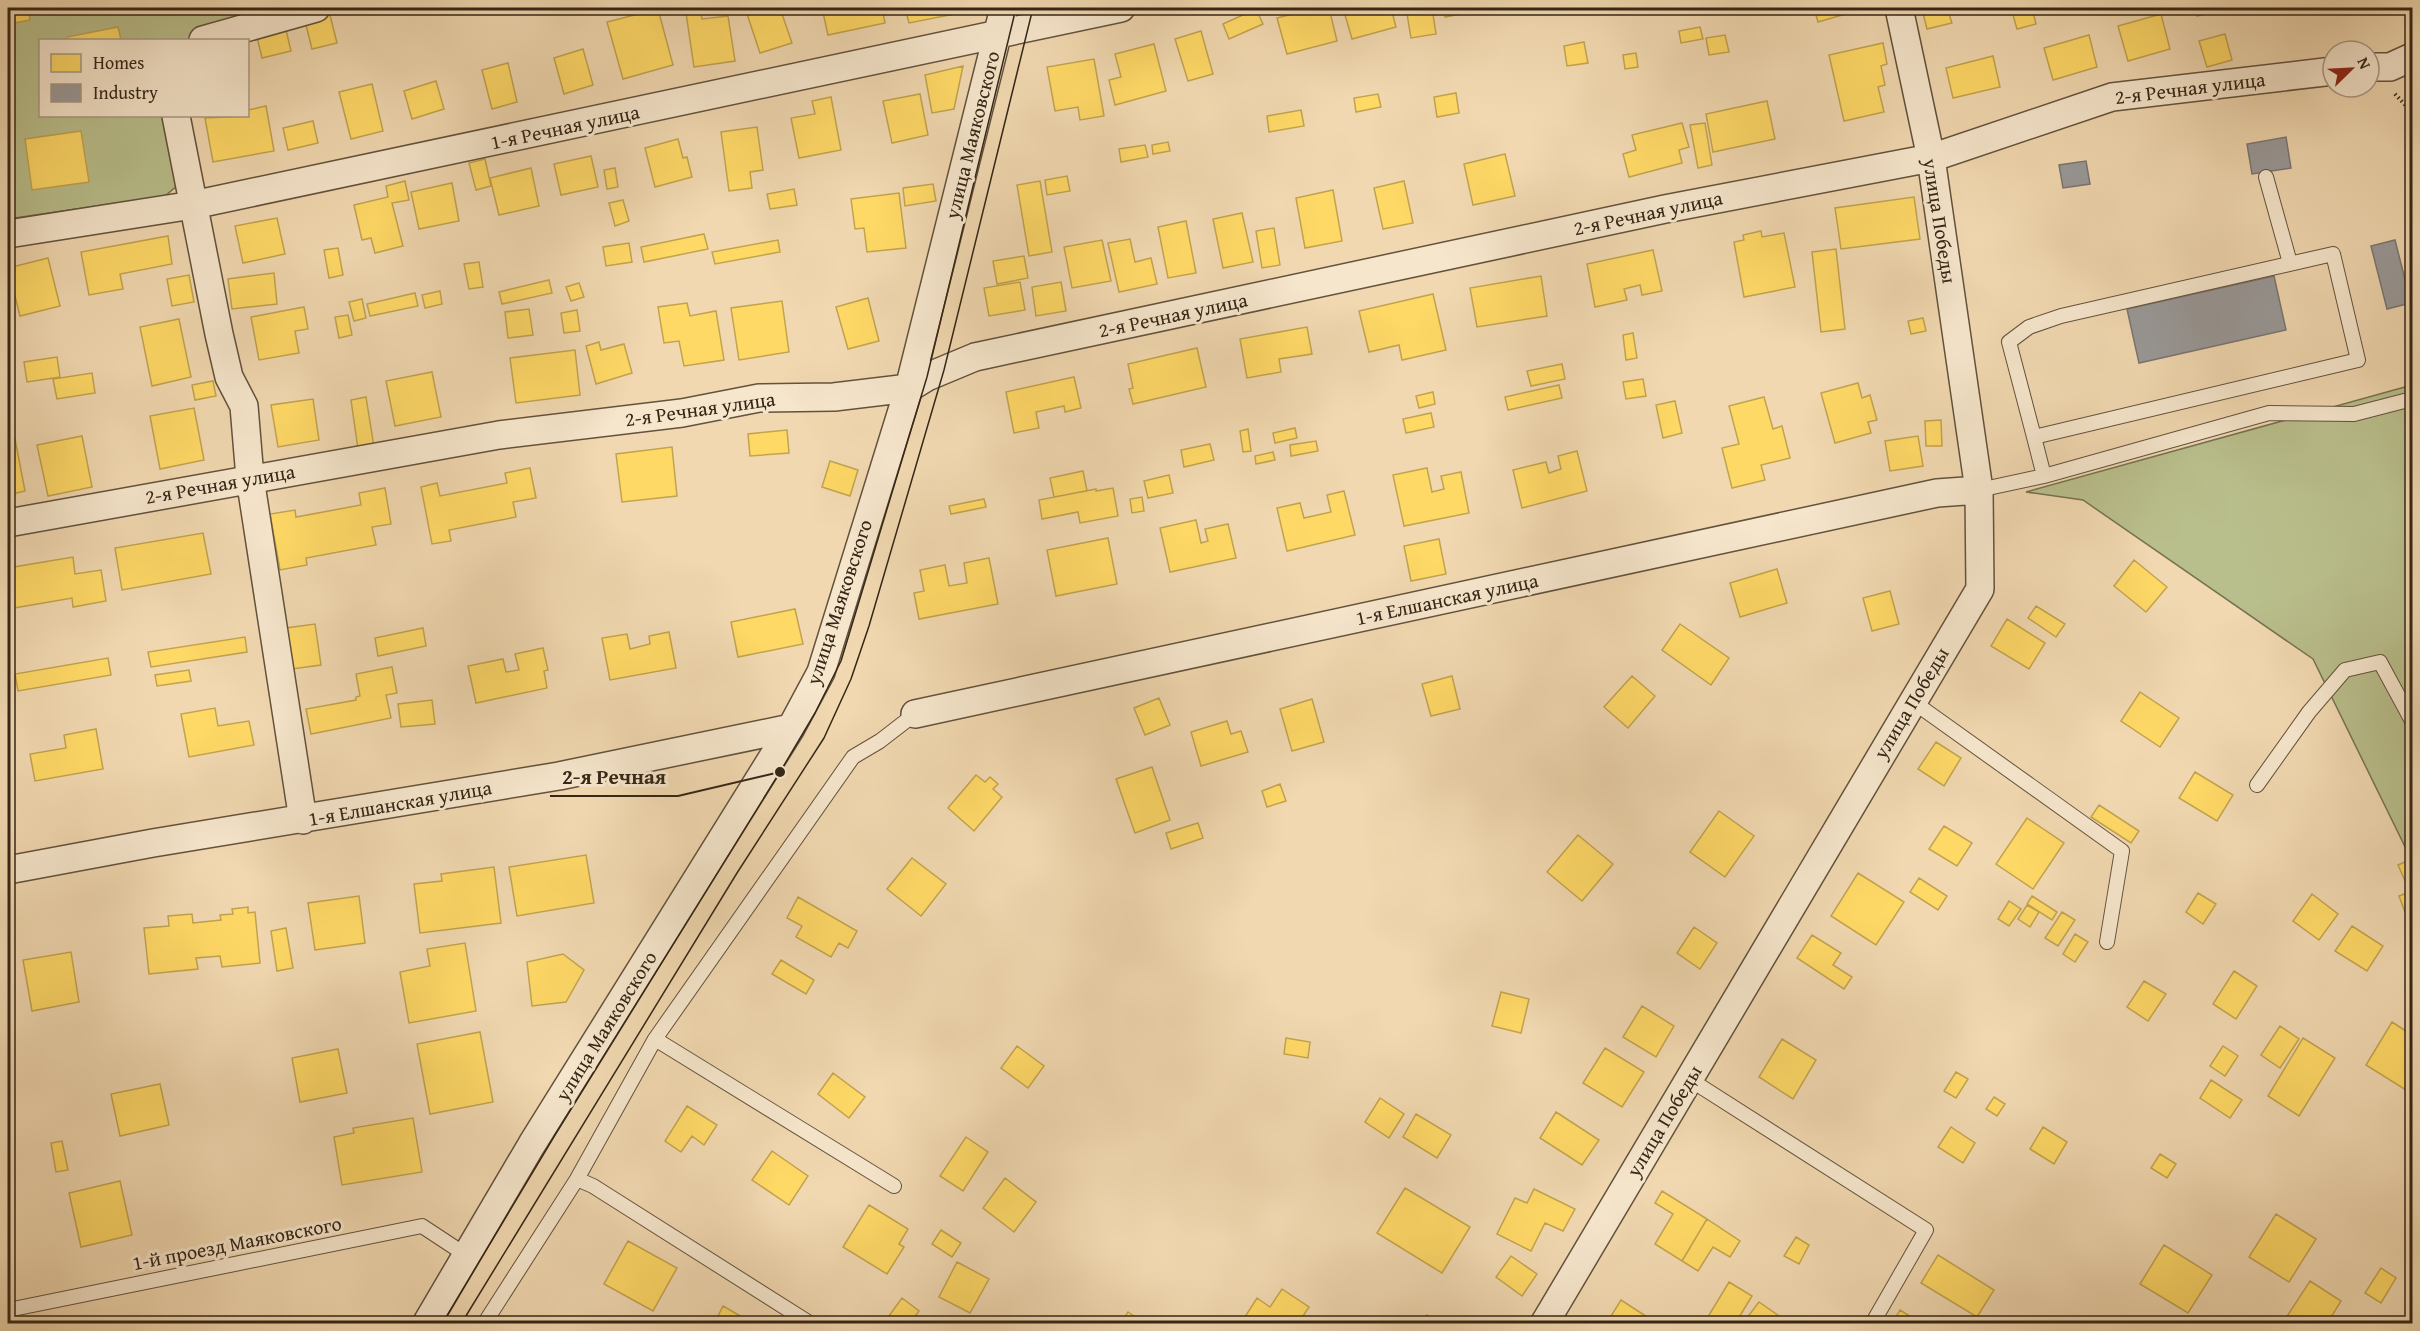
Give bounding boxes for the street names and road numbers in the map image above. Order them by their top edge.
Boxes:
street label: улица Маяковского [936,48,1006,223]
street label: 2-я Речная улица [2113,64,2267,111]
street label: 1-я Речная улица [488,96,642,156]
street label: улица Победы [1916,155,1965,285]
street label: 2-я Речная улица [1571,182,1725,242]
street label: 2-я Речная улица [1096,284,1250,344]
street label: 2-я Речная улица [623,384,777,433]
street label: 2-я Речная улица [143,456,297,511]
street label: улица Маяковского [798,515,879,689]
street label: 1-я Елшанская улица [1353,565,1541,632]
street label: улица Победы [1865,641,1955,765]
street label: 1-я Елшанская улица [306,772,494,833]
street label: улица Маяковского [547,945,664,1107]
street label: улица Победы [1618,1059,1708,1183]
street label: 1-й проезд Маяковского [130,1208,344,1277]

